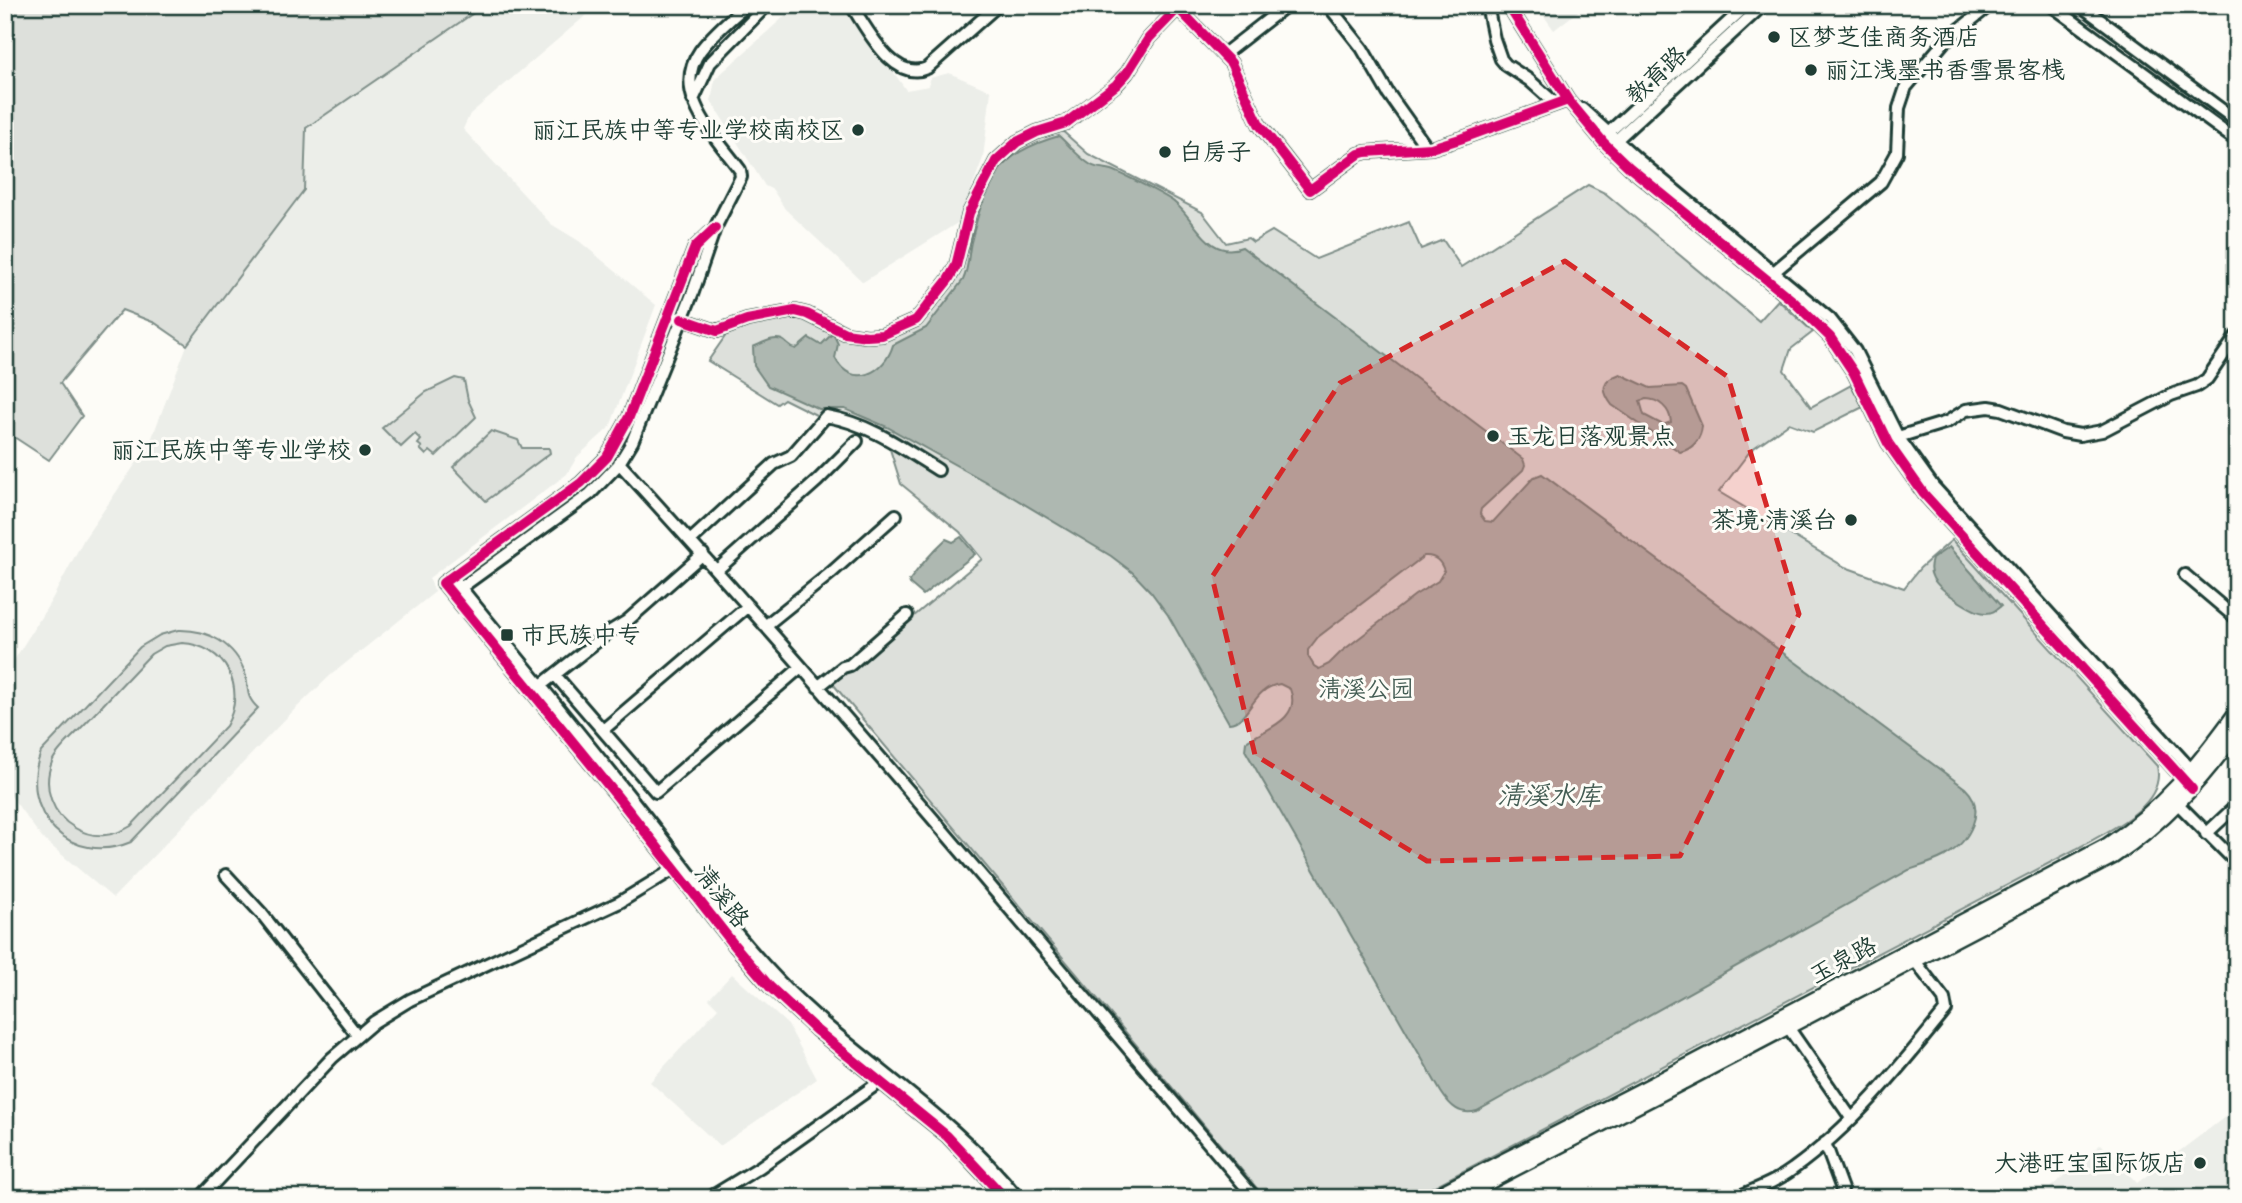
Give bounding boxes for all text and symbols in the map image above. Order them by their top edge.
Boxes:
place label: 区梦芝佳商务酒店 [1788,19,1980,58]
marker: 区梦芝佳商务酒店 [1766,29,1782,45]
street label: 教育路 [1617,37,1697,115]
place label: 丽江浅墨书香雪景客栈 [1825,52,2065,91]
marker: 丽江浅墨书香雪景客栈 [1803,62,1819,78]
place label: 丽江民族中等专业学校南校区 [532,112,844,151]
marker: 丽江民族中等专业学校南校区 [850,122,866,138]
place label: 白房子 [1179,134,1251,173]
marker: 白房子 [1157,144,1173,160]
place label: 玉龙日落观景点 [1507,418,1675,457]
marker: 玉龙日落观景点 [1485,428,1501,444]
place label: 丽江民族中等专业学校 [111,432,351,471]
marker: 丽江民族中等专业学校 [357,442,373,458]
place label: 茶境·清溪台 [1711,502,1837,541]
marker: 茶境·清溪台 [1843,512,1859,528]
place label: 市民族中专 [521,617,641,656]
marker: 市民族中专 [499,627,515,643]
park label: 清溪公园 [1318,671,1414,710]
water label: 清溪水库 [1497,776,1603,818]
street label: 清溪路 [683,857,758,937]
street label: 玉泉路 [1803,927,1885,995]
place label: 大港旺宝国际饭店 [1994,1145,2186,1184]
marker: 大港旺宝国际饭店 [2192,1155,2208,1171]

